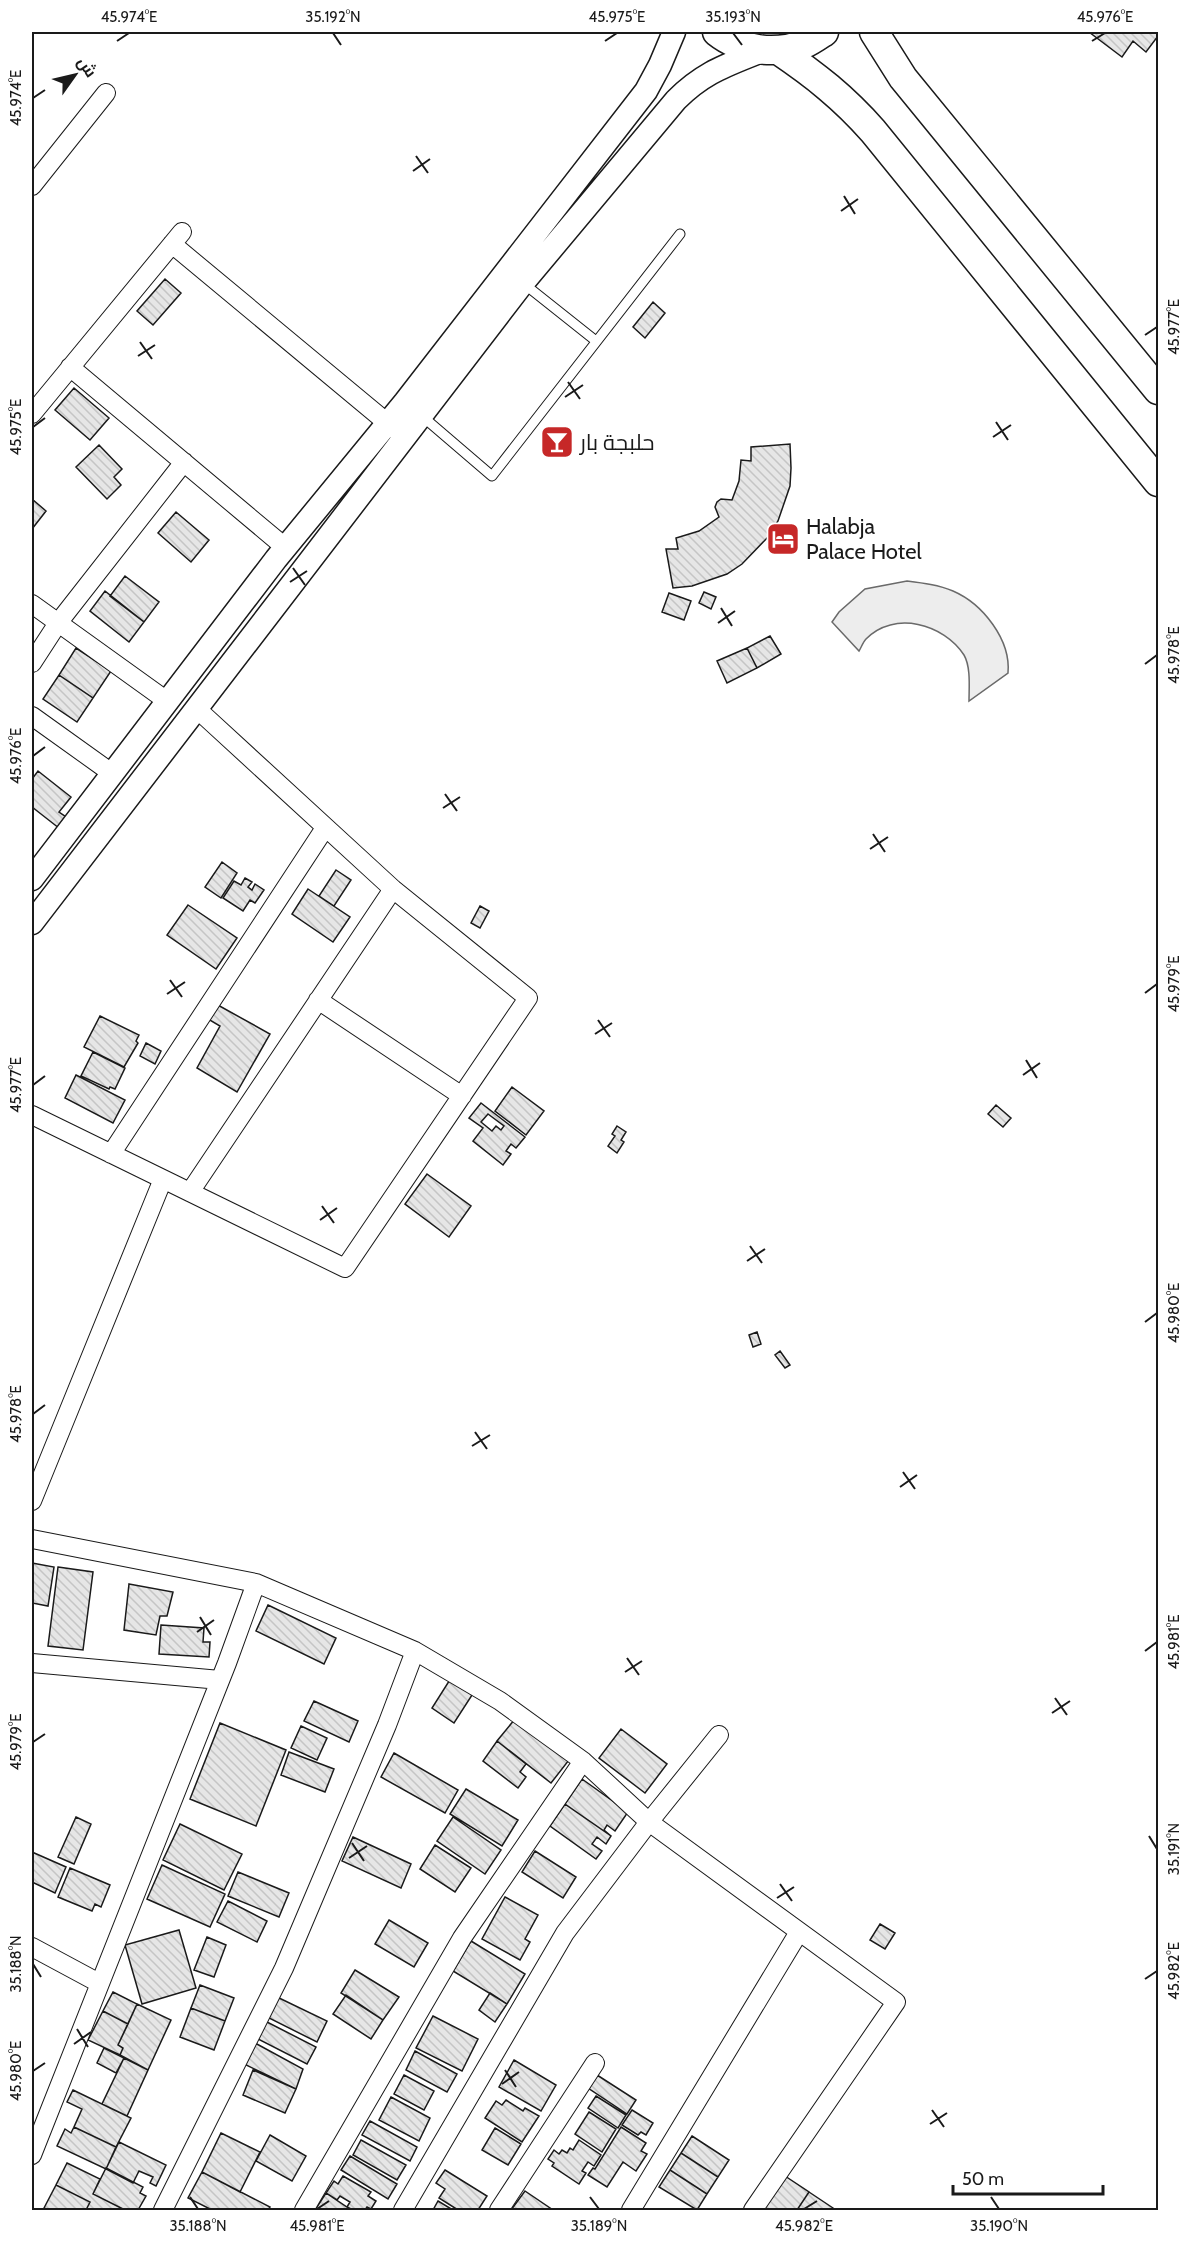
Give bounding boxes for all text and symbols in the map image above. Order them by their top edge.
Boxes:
text: 45.974°E [101,8,157,26]
text: 35.192°N [305,8,361,26]
text: 45.975°E [589,8,645,26]
text: 35.193°N [705,8,761,26]
text: 45.976°E [1077,8,1133,26]
north arrow [45,45,105,105]
text: ش [73,53,101,81]
text: 45.974°E [7,70,25,126]
text: 45.977°E [1165,299,1183,355]
text: 45.975°E [7,399,25,455]
bar icon: حلبجة بار [539,424,575,460]
place label: حلبجة بار [578,429,655,456]
place label: Halabja Palace Hotel [806,513,922,565]
hotel icon: Halabja Palace Hotel [765,521,801,557]
text: 45.978°E [1165,626,1183,684]
text: 45.976°E [7,728,25,784]
text: 45.979°E [1165,955,1183,1013]
text: 45.977°E [7,1057,25,1113]
text: 45.980°E [1165,1283,1183,1343]
text: 45.978°E [7,1385,25,1443]
text: 45.981°E [1165,1614,1183,1670]
text: 45.979°E [7,1713,25,1771]
text: 35.191°N [1165,1823,1183,1875]
text: 35.188°N [7,1935,25,1993]
text: 45.982°E [1165,1942,1183,2000]
text: 45.980°E [7,2041,25,2101]
scale bar [953,2158,1103,2196]
text: 50 m [962,2168,1004,2190]
text: 35.188°N [169,2217,227,2235]
text: 45.981°E [289,2217,345,2235]
text: 35.189°N [571,2217,627,2235]
text: 45.982°E [775,2217,833,2235]
text: 35.190°N [970,2217,1028,2235]

